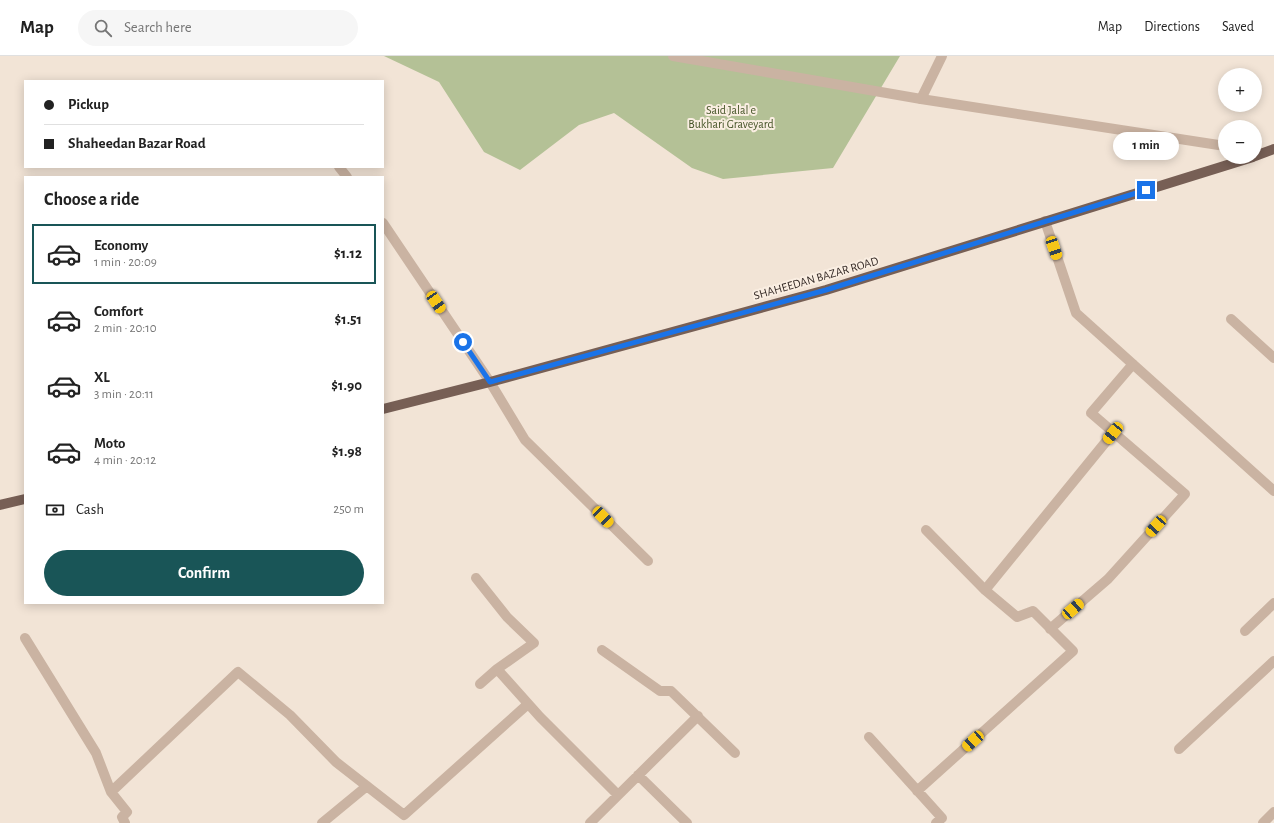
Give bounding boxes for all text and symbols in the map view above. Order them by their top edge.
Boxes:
search box [78,10,358,46]
icon: search [92,17,114,39]
text: Map [20,18,54,37]
text: Search here [124,20,192,35]
text: Map [1098,20,1122,34]
text: Directions [1144,20,1200,34]
text: Saved [1222,20,1254,34]
map controls [1218,68,1262,164]
button: + [1218,68,1262,112]
text: Pickup [68,97,109,112]
park label: Said Jalal e Bukhari Graveyard [688,104,774,131]
button: − [1218,120,1262,164]
callout: 1 min [1113,132,1179,160]
text: Shaheedan Bazar Road [68,136,206,151]
text: 1 min [1132,139,1160,152]
route end [1137,181,1155,199]
text: Choose a ride [44,191,139,209]
car [1044,235,1064,261]
icon: car [46,236,82,272]
text: Economy [94,238,148,253]
text: $1.12 [334,246,362,261]
street label: SHAHEEDAN BAZAR ROAD [752,254,880,302]
text: 1 min · 20:09 [94,256,157,269]
car [424,289,448,315]
icon: car [46,302,82,338]
text: Comfort [94,304,143,319]
text: $1.51 [335,312,362,327]
text: 2 min · 20:10 [94,322,157,335]
route start [454,333,472,351]
icon: car [46,368,82,404]
text: XL [94,370,110,385]
text: $1.90 [331,378,362,393]
text: 3 min · 20:11 [94,388,154,401]
car [1101,420,1125,446]
icon: car [46,434,82,470]
text: Moto [94,436,126,451]
text: $1.98 [332,444,362,459]
text: 4 min · 20:12 [94,454,156,467]
icon: cash [44,499,66,521]
text: Cash [76,502,104,517]
text: 250 m [333,503,364,516]
car [590,504,616,530]
car [1144,513,1168,539]
button: Confirm [44,550,364,596]
car [1060,597,1086,621]
car [960,729,986,753]

